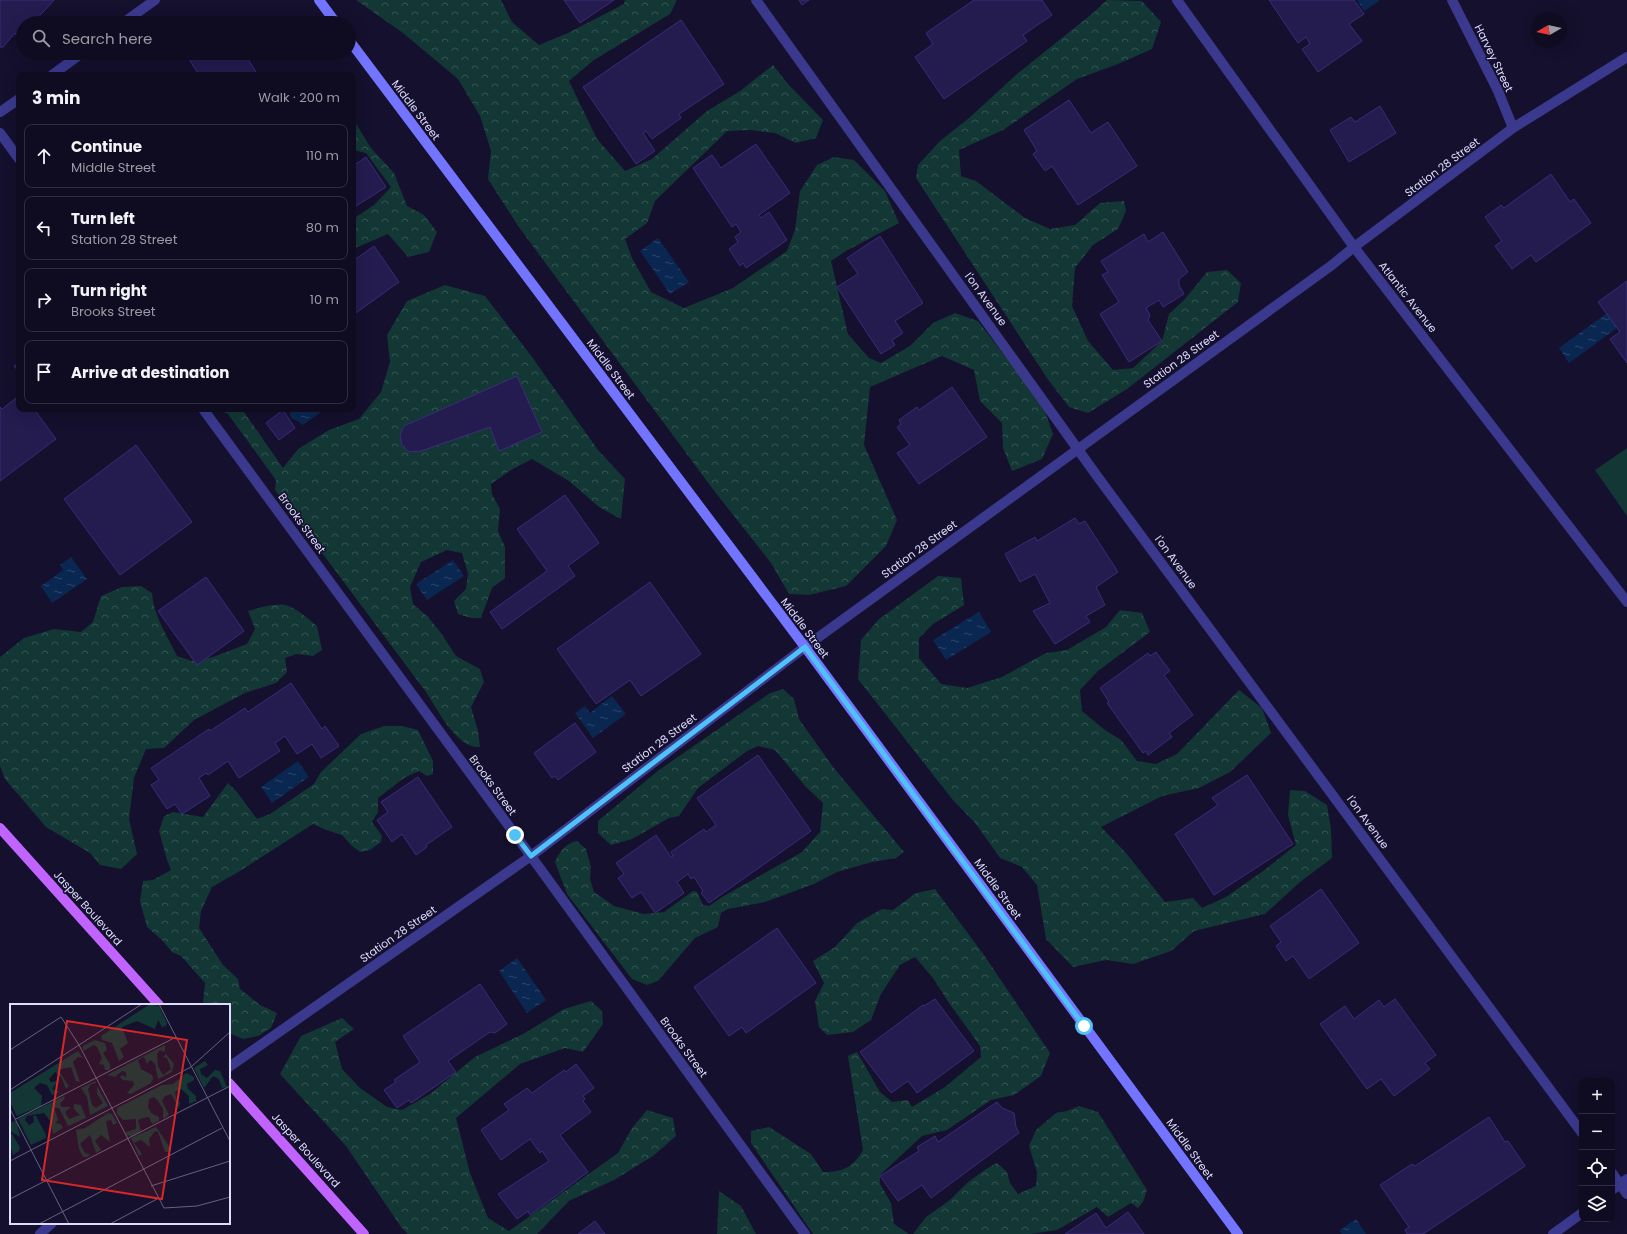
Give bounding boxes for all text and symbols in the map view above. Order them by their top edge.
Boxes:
north arrow [1531,12,1567,48]
search box [16,16,356,60]
street label: Harvey Street [1471,21,1517,95]
icon: search [30,27,52,49]
text: Search here [62,28,152,49]
street label: Middle Street [388,77,444,143]
text: 3 min [32,86,80,110]
text: Walk · 200 m [258,88,340,107]
street label: Station 28 Street [1401,134,1483,200]
text: Continue [71,136,142,157]
icon: ahead [33,145,55,167]
text: 110 m [306,146,339,165]
text: Middle Street [71,158,156,177]
text: Turn left [71,208,135,229]
icon: left [33,217,55,239]
text: 80 m [306,218,339,237]
text: Station 28 Street [71,230,177,249]
street label: Atlantic Avenue [1375,258,1441,336]
street label: I'on Avenue [961,269,1011,329]
text: Turn right [71,280,147,301]
icon: right [33,289,55,311]
text: 10 m [310,290,339,309]
text: Brooks Street [71,302,155,321]
street label: Station 28 Street [1140,326,1222,392]
street label: Middle Street [583,336,639,402]
icon: arrive [33,361,55,383]
text: Arrive at destination [71,362,229,383]
street label: Brooks Street [275,489,329,557]
street label: Station 28 Street [878,516,960,582]
street label: I'on Avenue [1151,532,1201,592]
street label: Middle Street [777,595,833,661]
street label: Station 28 Street [618,710,700,776]
street label: Brooks Street [466,751,520,819]
street label: I'on Avenue [1343,792,1393,852]
route end [506,826,524,844]
street label: Middle Street [970,855,1026,923]
street label: Jasper Boulevard [50,867,126,949]
street label: Station 28 Street [357,902,439,966]
inset map [10,1004,230,1224]
street label: Brooks Street [657,1013,711,1081]
route start [1075,1017,1093,1035]
map controls [1579,1078,1615,1222]
button: + [1579,1078,1615,1114]
street label: Jasper Boulevard [268,1109,344,1191]
button: − [1579,1114,1615,1150]
street label: Middle Street [1162,1115,1218,1183]
button: locate [1579,1150,1615,1186]
button: layers [1579,1186,1615,1222]

